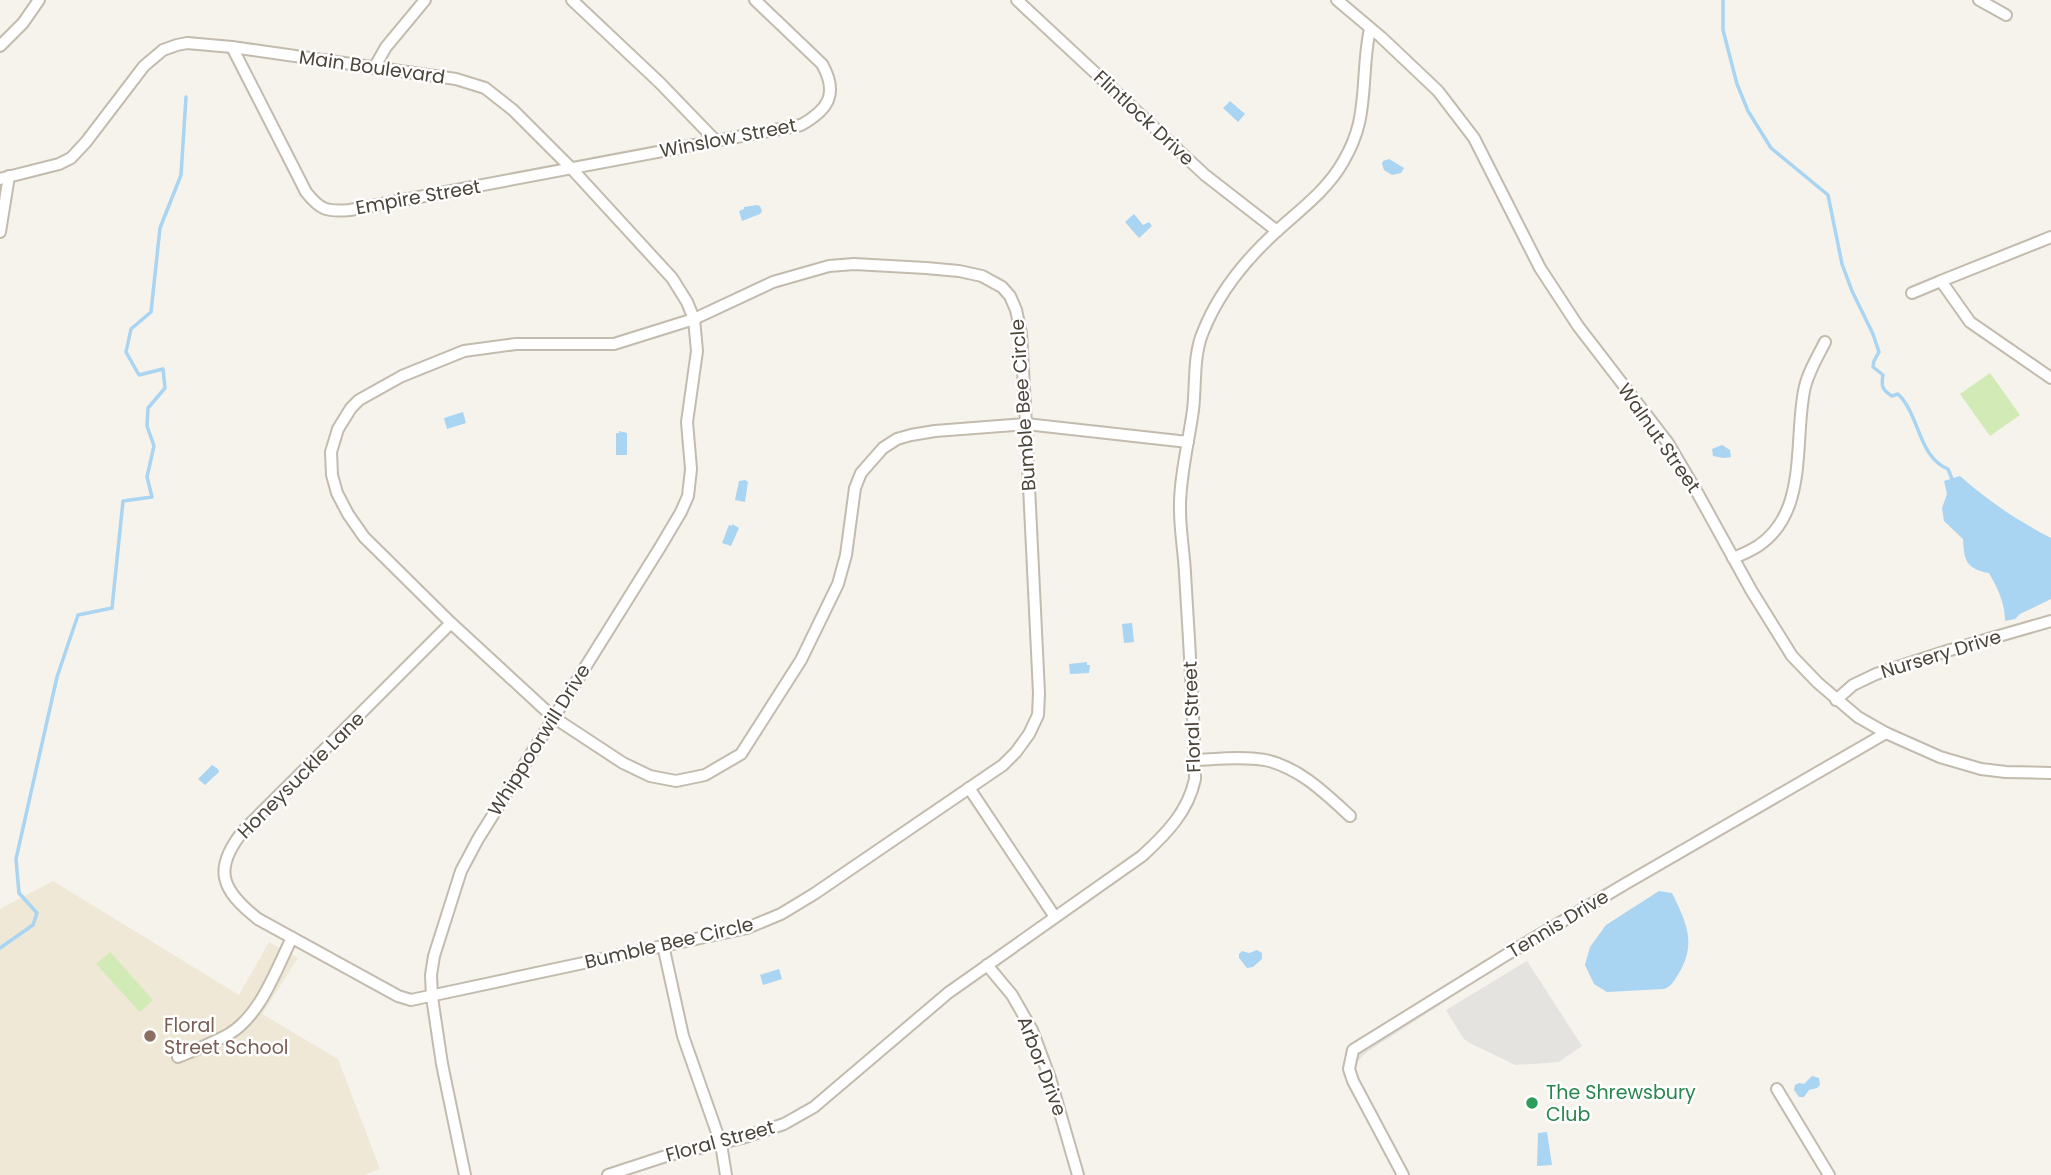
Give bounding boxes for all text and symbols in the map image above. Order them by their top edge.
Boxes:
street label: Main Boulevard [297,43,447,91]
street label: Flintlock Drive [1088,64,1200,172]
street label: Winslow Street [657,112,799,164]
street label: Empire Street [353,173,483,221]
street label: Bumble Bee Circle [1004,318,1042,492]
street label: Walnut Street [1611,378,1707,498]
street label: Nursery Drive [1877,623,2005,685]
street label: Whippoorwill Drive [481,659,597,821]
street label: Floral Street [1177,661,1207,773]
street label: Honeysuckle Lane [231,705,371,845]
street label: Tennis Drive [1502,883,1614,965]
street label: Bumble Bee Circle [582,910,756,976]
place label: Floral Street School [164,1012,289,1061]
street label: Arbor Drive [1011,1012,1073,1120]
marker: Floral Street School [142,1028,158,1044]
place label: The Shrewsbury Club [1546,1079,1696,1128]
marker: The Shrewsbury Club [1524,1095,1540,1111]
street label: Floral Street [663,1113,778,1168]

